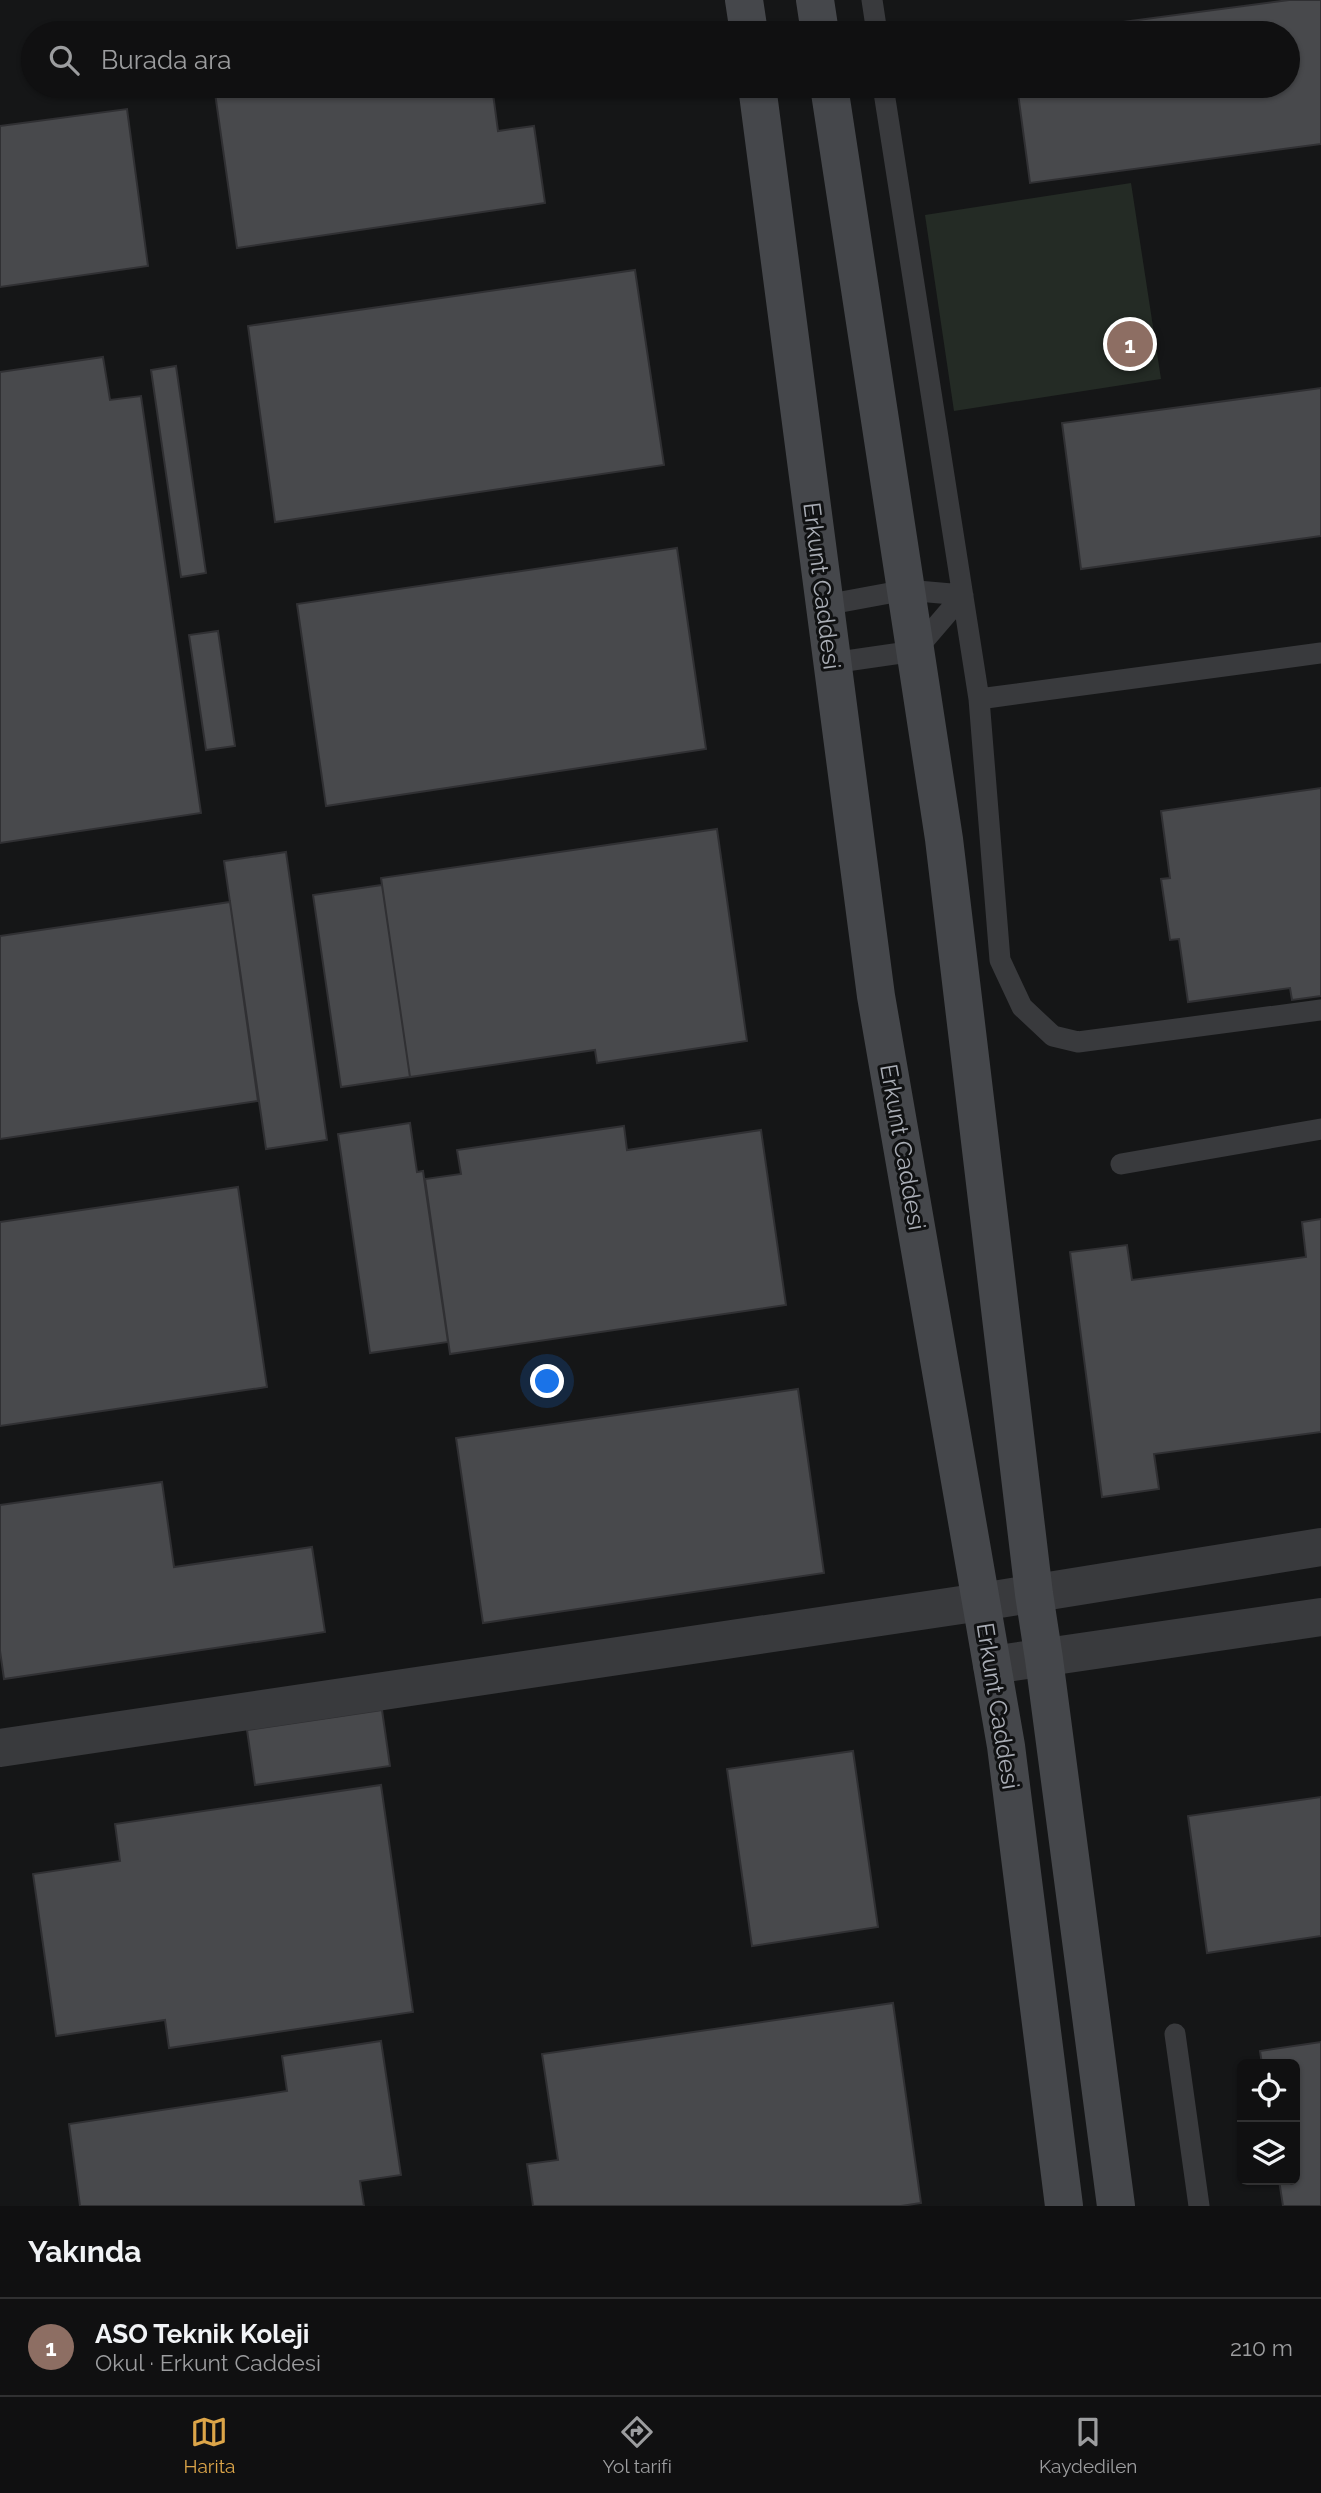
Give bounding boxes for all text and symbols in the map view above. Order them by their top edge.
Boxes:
search box [21,21,1300,98]
icon: search [45,41,83,79]
text: Burada ara [101,45,231,75]
pin: 1 [1107,318,1153,370]
street label: Erkunt Caddesi [797,501,847,671]
street label: Erkunt Caddesi [874,1062,932,1232]
your location [530,1364,564,1398]
street label: Erkunt Caddesi [971,1621,1025,1791]
map controls [1237,2059,1300,2185]
button: locate [1237,2059,1300,2122]
button: layers [1237,2122,1300,2185]
text: Yakında [28,2234,141,2269]
text: ASO Teknik Koleji [95,2319,310,2349]
text: 1 [45,2334,57,2361]
text: 210 m [1230,2334,1293,2361]
text: Okul · Erkunt Caddesi [95,2349,321,2376]
tab: Harita [184,2413,235,2477]
tab: Yol tarifi [602,2413,672,2477]
tab: Kaydedilen [1039,2413,1137,2477]

